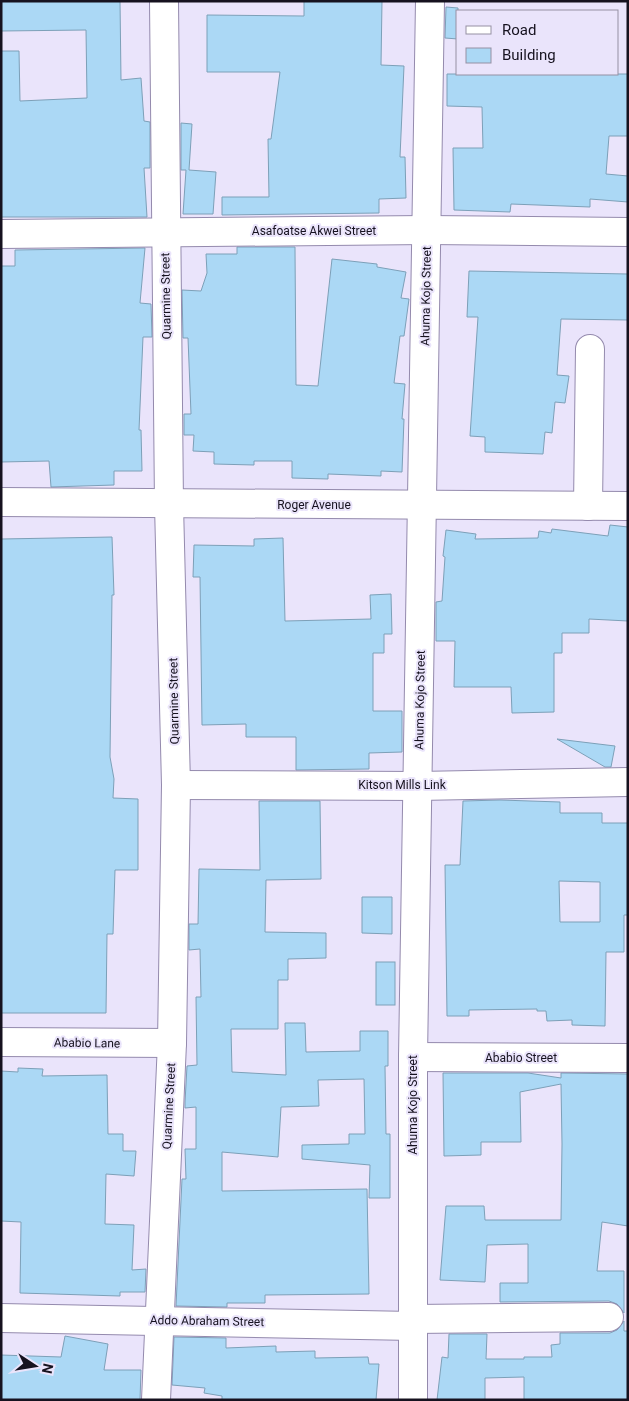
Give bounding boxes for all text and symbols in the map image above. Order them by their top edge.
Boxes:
legend [456,10,619,75]
text: Road [502,21,536,39]
text: Building [502,46,556,64]
street label: Asafoatse Akwei Street [252,224,376,238]
street label: Ahuma Kojo Street [418,246,434,346]
street label: Quarmine Street [158,253,174,339]
street label: Roger Avenue [277,498,351,512]
street label: Ahuma Kojo Street [412,650,428,750]
street label: Quarmine Street [166,658,182,744]
street label: Kitson Mills Link [358,778,447,792]
street label: Ababio Lane [54,1035,120,1051]
street label: Ababio Street [485,1051,557,1065]
street label: Ahuma Kojo Street [406,1055,420,1155]
street label: Quarmine Street [160,1062,178,1150]
street label: Addo Abraham Street [150,1313,264,1329]
north arrow [10,1341,60,1391]
text: N [39,1362,57,1375]

